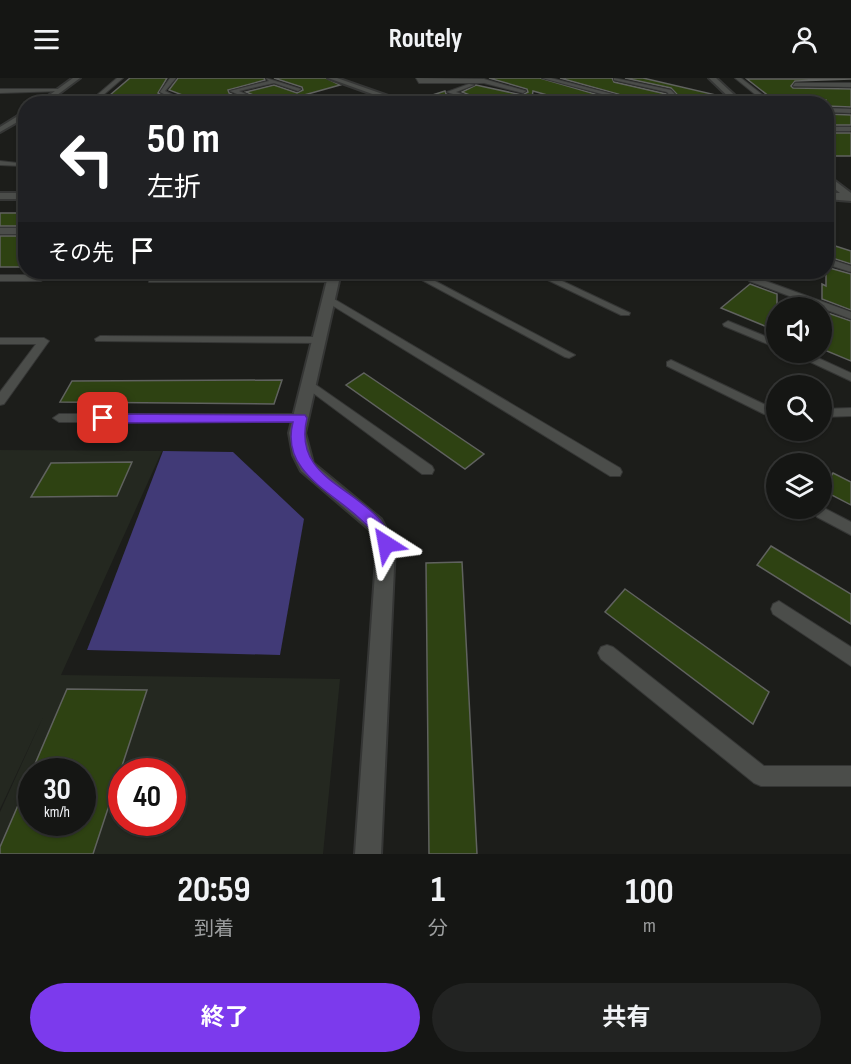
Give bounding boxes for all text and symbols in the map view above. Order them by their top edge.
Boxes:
icon: menu [30,23,63,56]
text: Routely [389,23,462,55]
icon: person [788,23,821,56]
text: 50 m [147,114,220,165]
icon: left [48,120,126,198]
text: 左折 [147,172,201,204]
icon: arrive [126,234,159,267]
text: その先 [48,240,114,267]
map controls [766,297,832,519]
button: sound [766,297,832,363]
button: search [766,375,832,441]
pin [77,392,128,443]
icon: arrive [86,401,119,434]
button: layers [766,453,832,519]
position arrow [354,512,418,576]
speed limit sign: 40 [108,758,186,836]
text: 30 [43,772,71,808]
text: km/h [44,803,70,822]
text: 20:59 [177,869,251,912]
text: 1 [431,869,445,912]
text: 100 [625,871,674,914]
text: m [643,914,656,938]
text: 到着 [194,917,234,941]
text: 分 [428,917,448,941]
button: 終了 [30,983,420,1052]
button: 共有 [432,983,821,1052]

